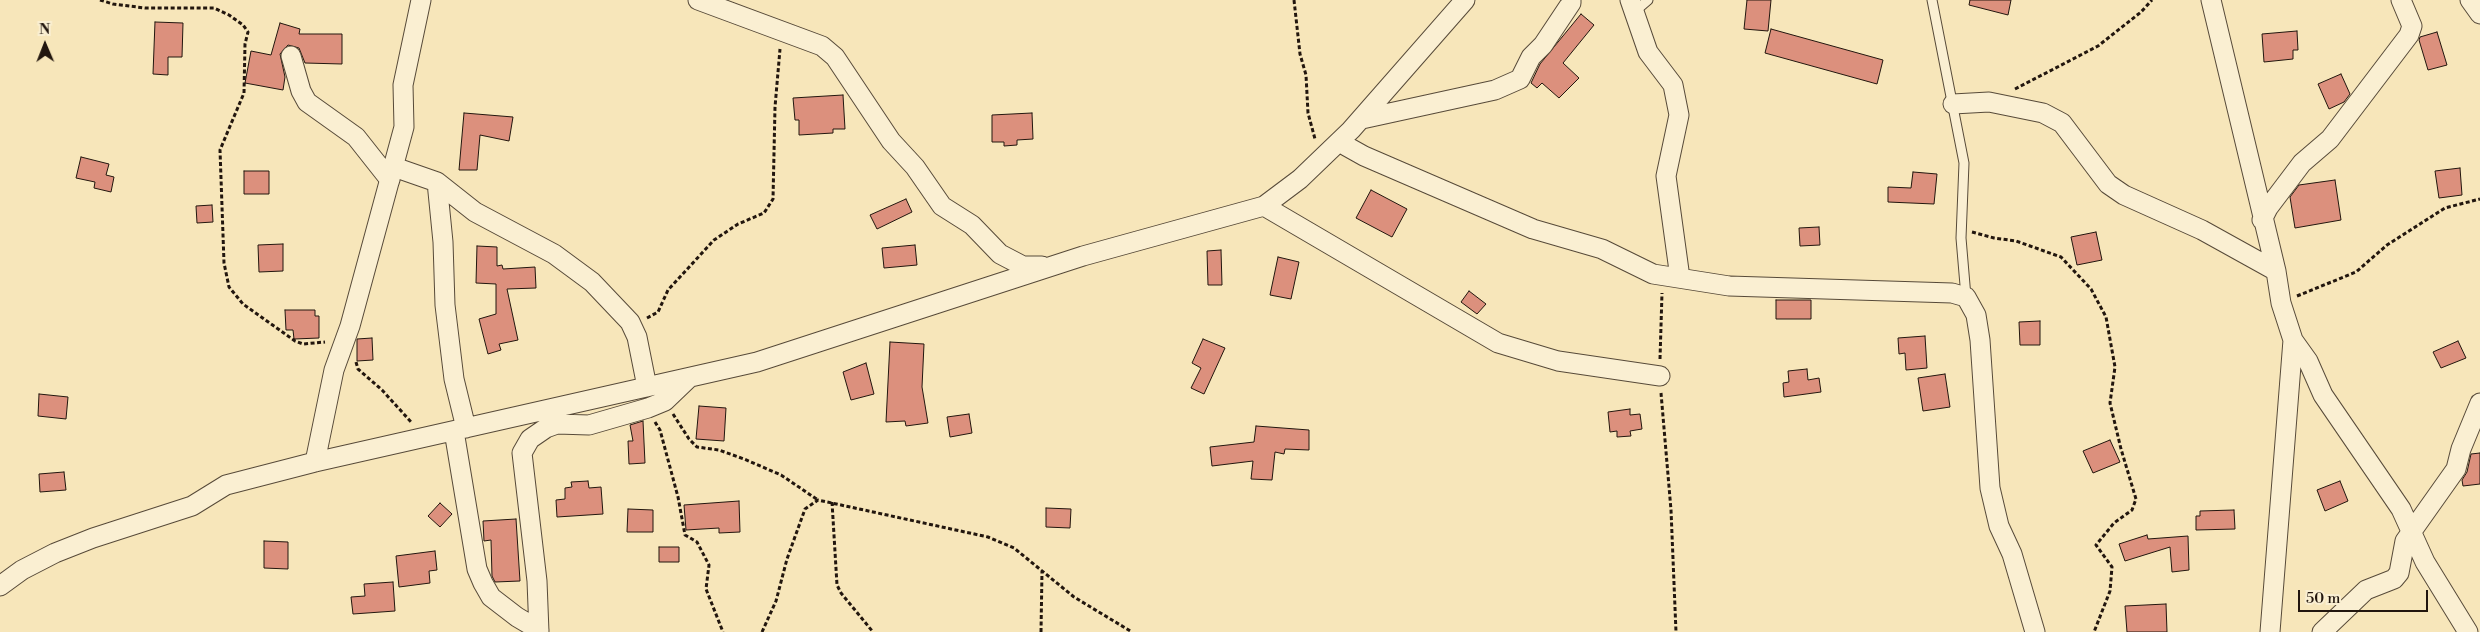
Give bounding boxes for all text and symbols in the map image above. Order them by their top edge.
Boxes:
north arrow [20,20,70,70]
text: N [39,21,50,39]
scale bar [2300,580,2430,612]
text: 50 m [2306,589,2340,608]

